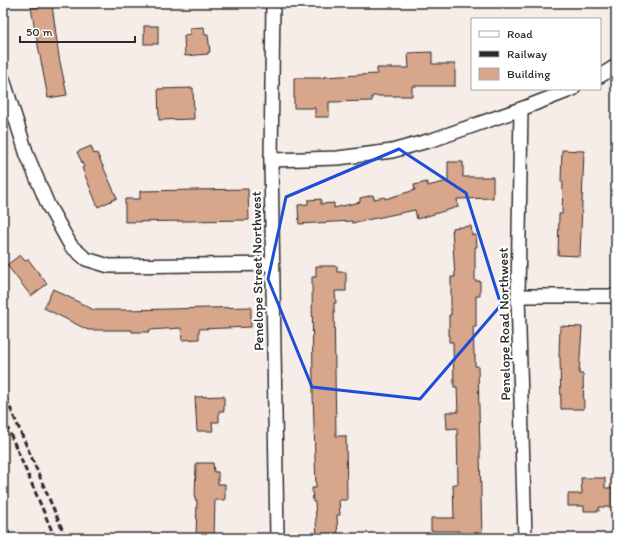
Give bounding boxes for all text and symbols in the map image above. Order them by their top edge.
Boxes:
scale bar [20,18,135,44]
legend [471,18,601,90]
text: 50 m [26,25,52,39]
text: Road [507,27,533,41]
text: Railway [507,47,547,61]
text: Building [507,67,551,81]
street label: Penelope Street Northwest [248,191,267,351]
street label: Penelope Road Northwest [495,247,514,401]

